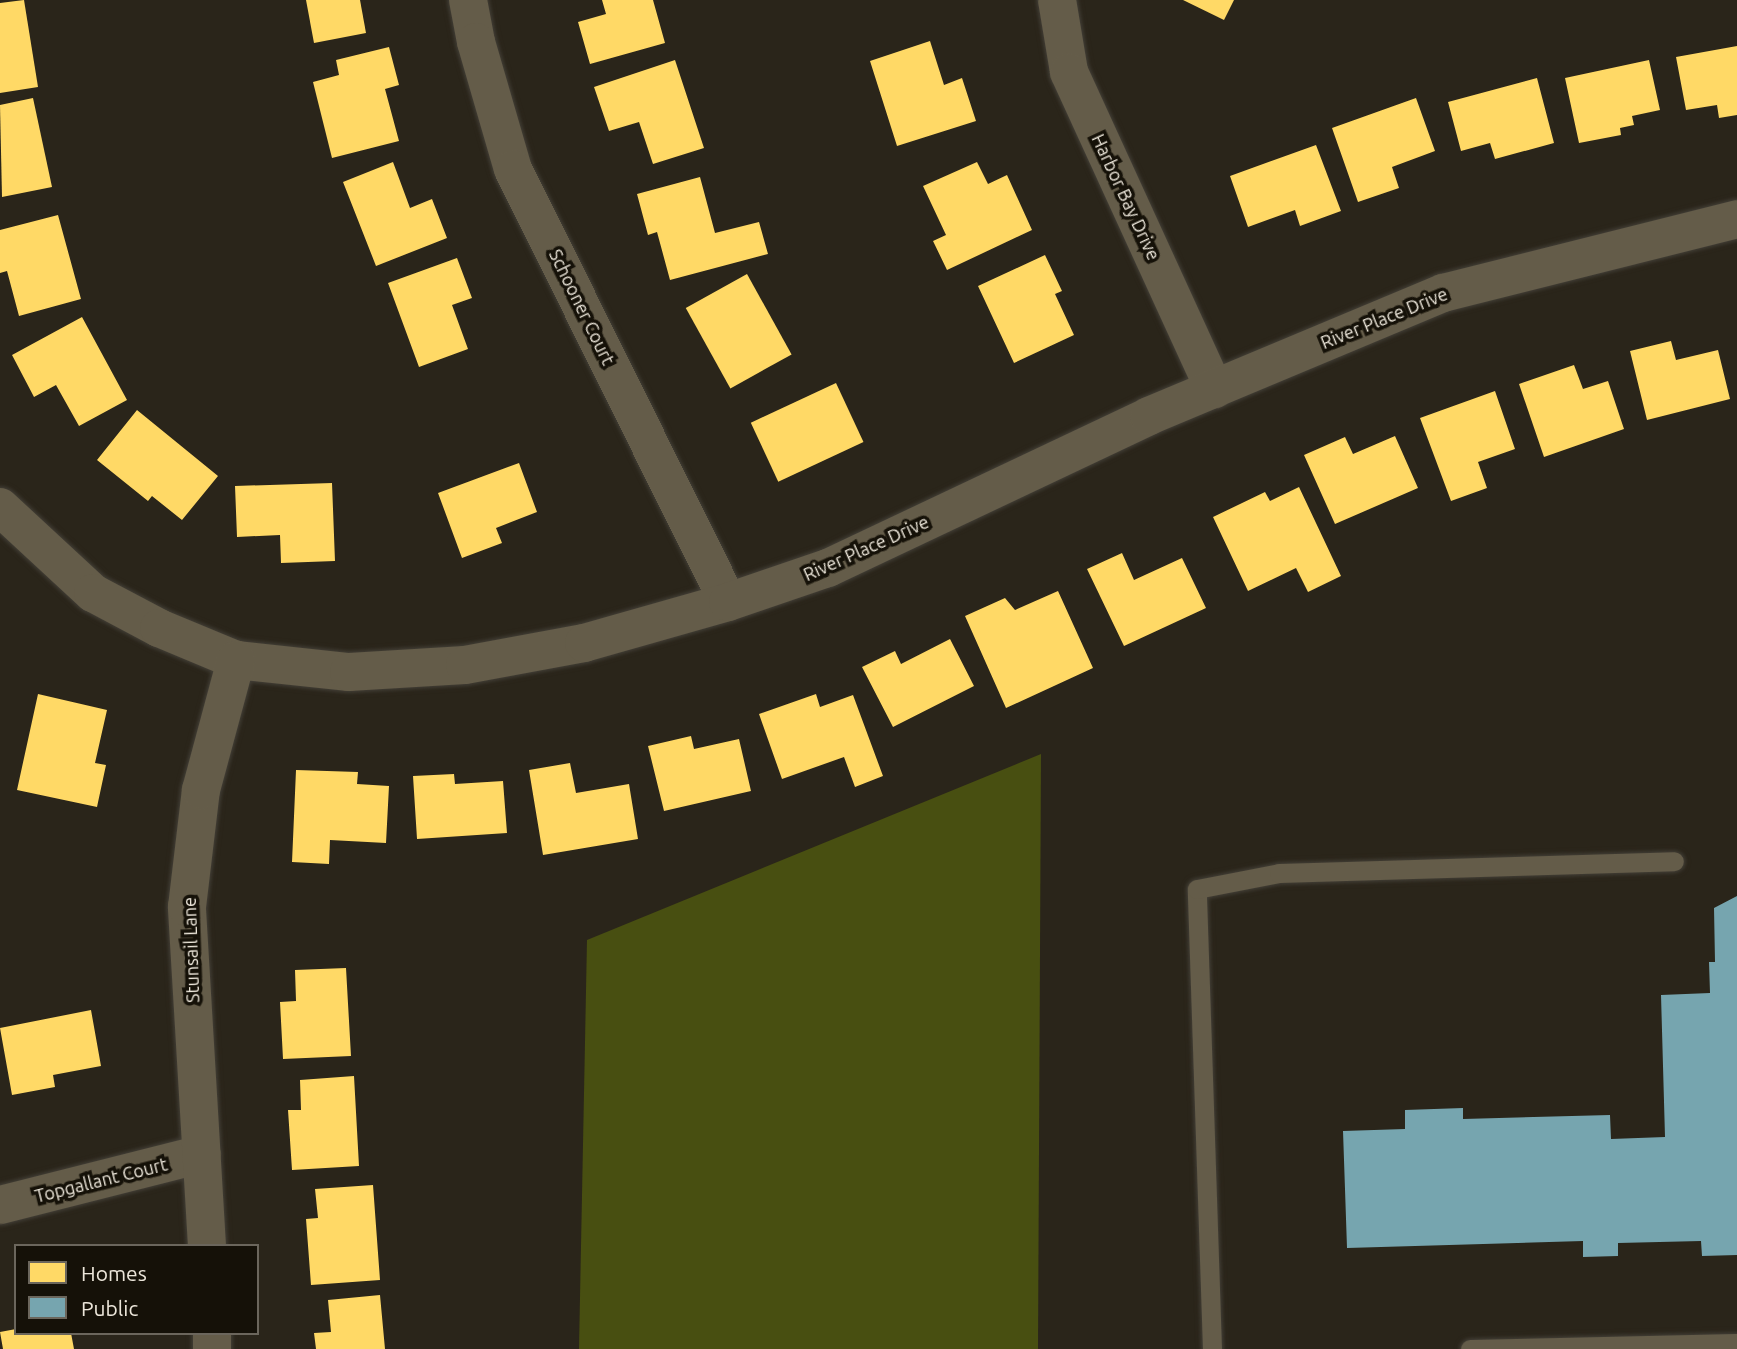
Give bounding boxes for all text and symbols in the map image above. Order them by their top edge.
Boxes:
street label: Harbor Bay Drive [1087,131,1165,263]
street label: Schooner Court [545,246,619,368]
street label: River Place Drive [1317,283,1451,353]
street label: River Place Drive [800,511,932,585]
street label: Stunsail Lane [178,897,204,1003]
street label: Topgallant Court [33,1153,169,1207]
legend [14,1244,259,1335]
text: Homes [81,1261,147,1285]
text: Public [81,1296,138,1320]

